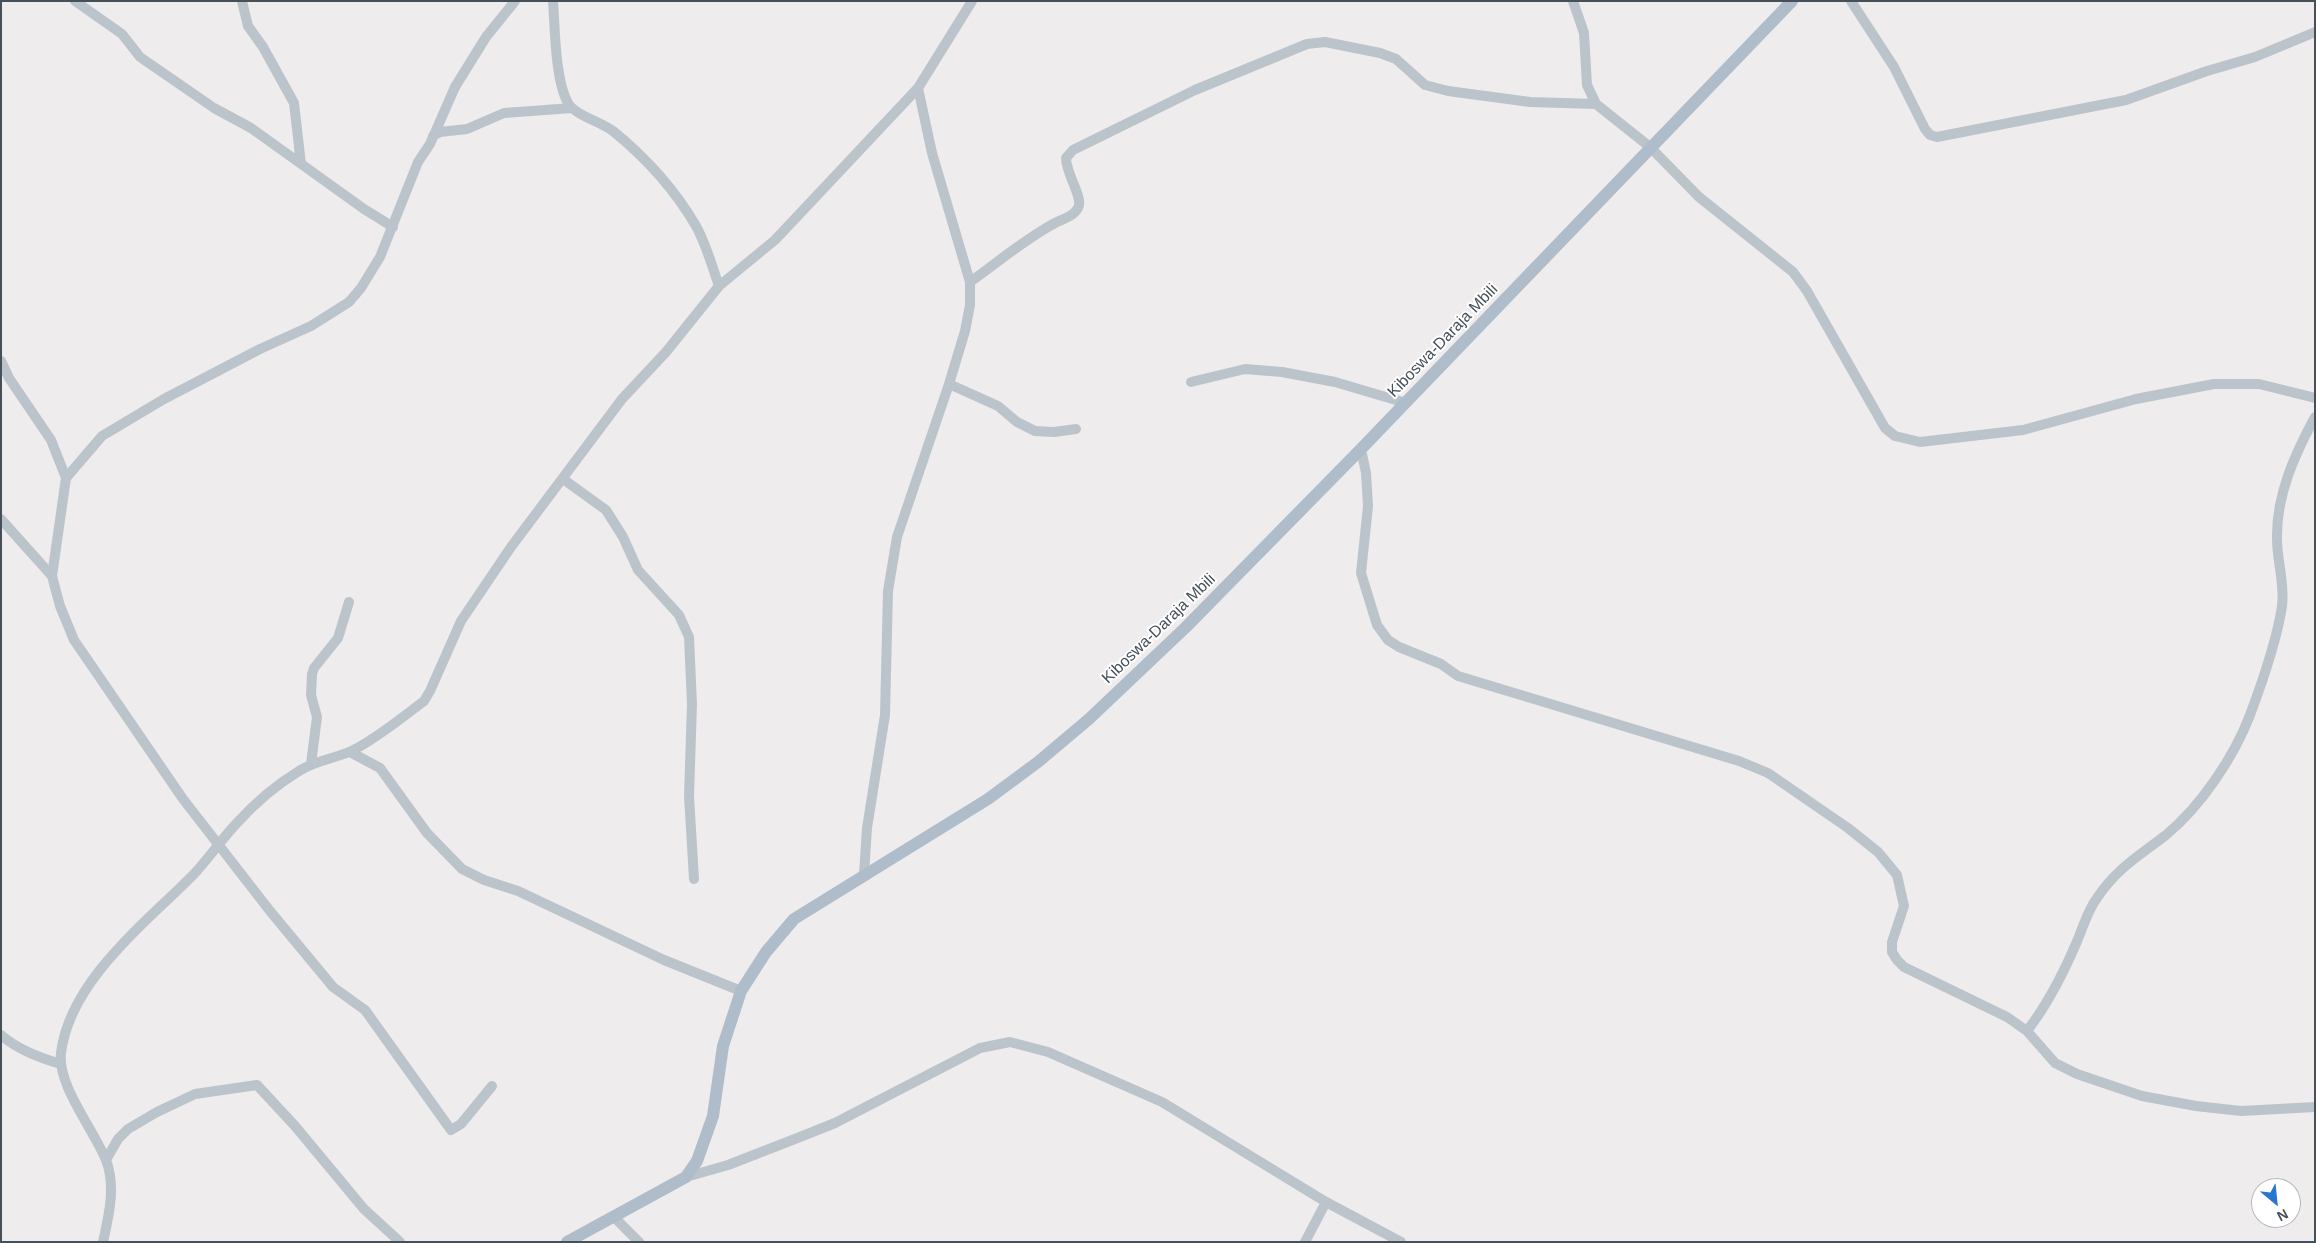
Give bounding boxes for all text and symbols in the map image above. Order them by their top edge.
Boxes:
street label: Kiboswa-Daraja Mbili [1384,280,1502,402]
street label: Kiboswa-Daraja Mbili [1098,570,1220,688]
north arrow [2251,1178,2301,1228]
text: N [2274,1206,2291,1225]

